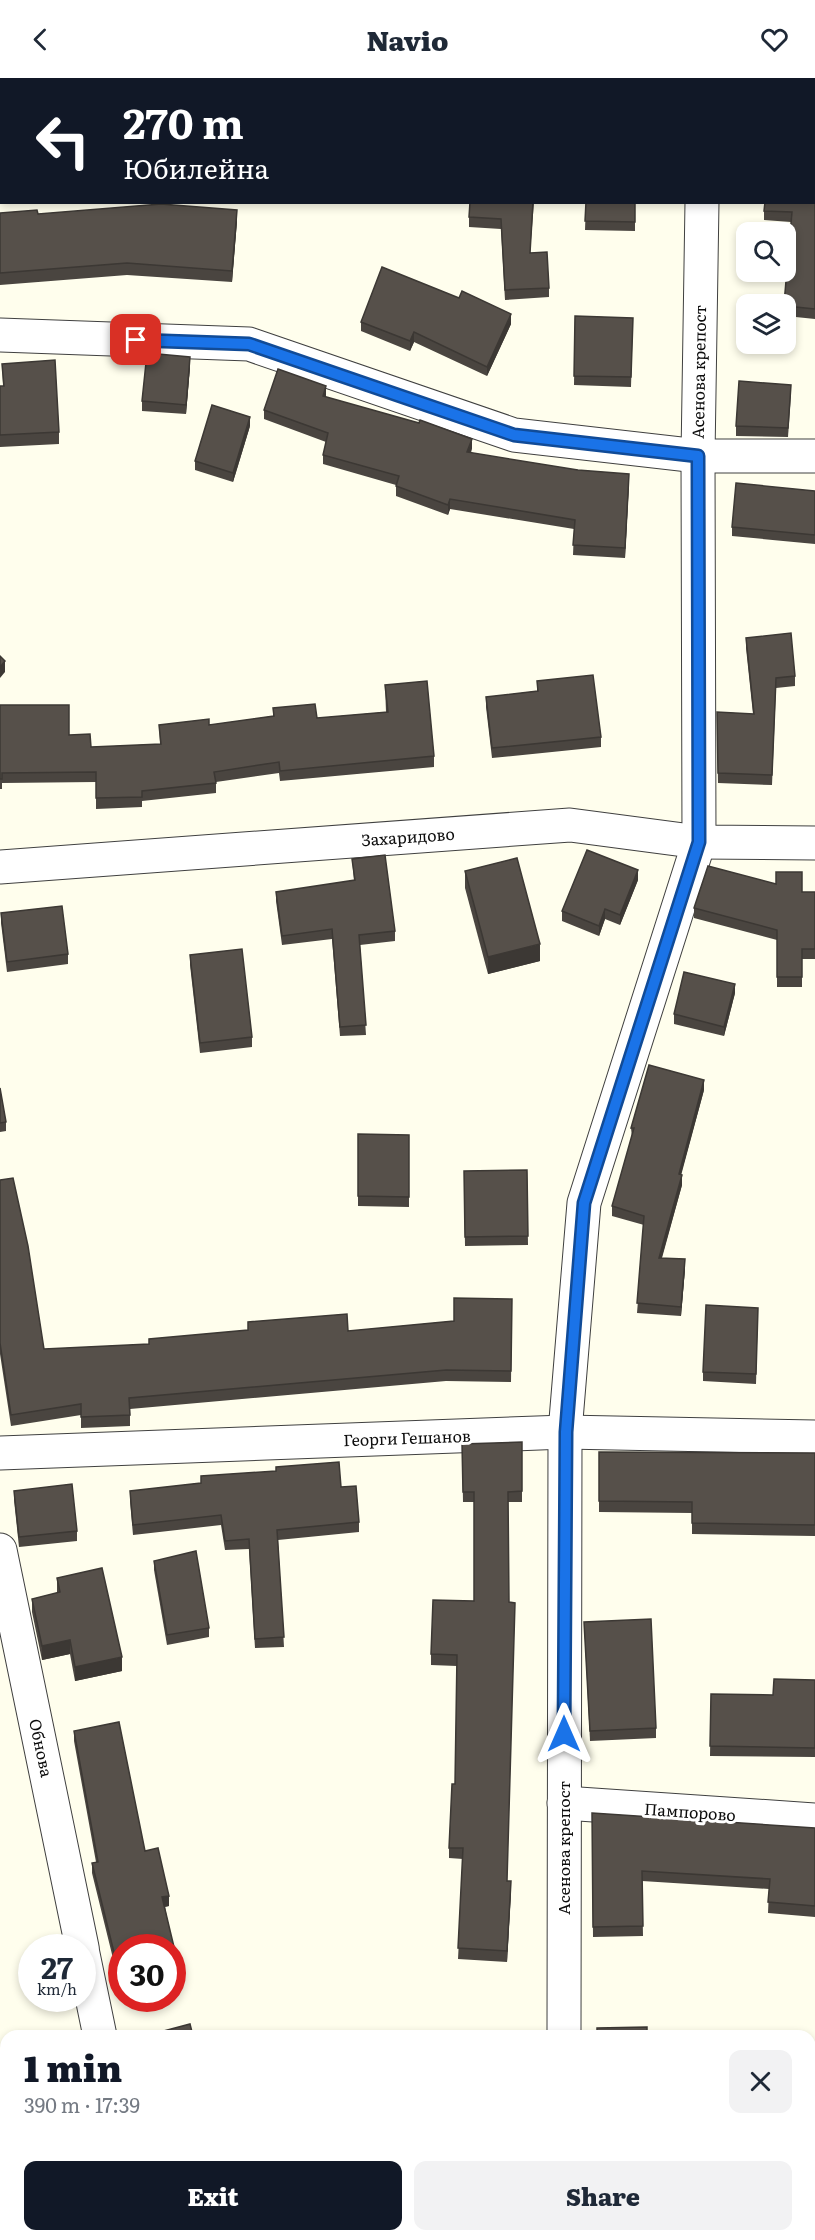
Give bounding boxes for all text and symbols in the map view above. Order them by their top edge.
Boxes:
text: Navio [367,19,448,59]
icon: back [24,23,57,56]
icon: heart [758,23,791,56]
text: 270 m [123,90,244,152]
icon: left [24,102,102,180]
text: Юбилейна [123,147,269,187]
map controls [736,222,796,354]
button: search [736,222,796,282]
button: layers [736,294,796,354]
street label: Асенова крепост [685,305,711,439]
pin [110,314,161,365]
icon: arrive [119,323,152,356]
street label: Захаридово [360,821,455,851]
street label: Георги Гешанов [343,1423,471,1451]
position arrow [532,1702,596,1766]
street label: Обнова [24,1716,60,1780]
street label: Асенова крепост [551,1781,575,1915]
street label: Пампорово [643,1796,737,1826]
speed limit sign: 30 [108,1934,186,2012]
text: 27 [41,1944,73,1988]
text: km/h [37,1977,77,2000]
text: 1 min [24,2040,122,2093]
button: close [729,2050,792,2113]
text: 390 m · 17:39 [24,2089,140,2119]
button: Exit [24,2161,402,2230]
button: Share [414,2161,792,2230]

